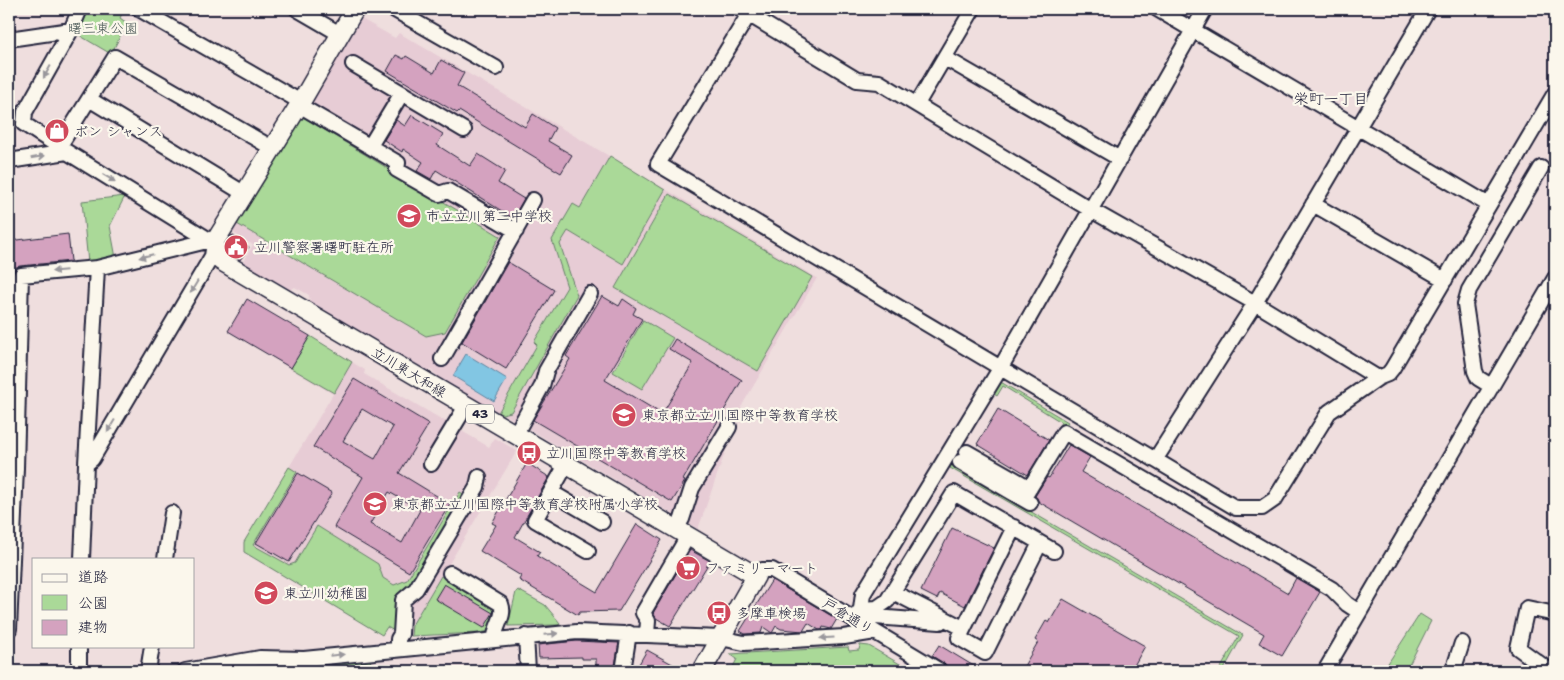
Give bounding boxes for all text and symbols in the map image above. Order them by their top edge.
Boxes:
park label: 曙三東公園 [68,19,138,37]
one-way arrow [43,66,52,79]
district label: 栄町一丁目 [1293,89,1369,109]
shop icon: ボン シャンス [44,118,70,144]
place label: ボン シャンス [74,122,163,140]
one-way arrow [30,152,46,160]
one-way arrow [102,173,115,182]
school or university icon: 市立立川第二中学校 [396,203,422,229]
place label: 市立立川第二中学校 [426,207,552,225]
public building icon: 立川警察署曙町駐在所 [223,234,249,260]
place label: 立川警察署曙町駐在所 [254,238,394,256]
one-way arrow [139,252,154,260]
one-way arrow [51,267,67,275]
one-way arrow [190,280,199,293]
street label: 立川東大和線 [368,343,450,401]
school or university icon: 東京都立立川国際中等教育学校 [611,402,637,428]
road number: 43 [466,404,494,424]
place label: 東京都立立川国際中等教育学校 [642,406,838,424]
one-way arrow [107,420,116,433]
bus stop icon: 立川国際中等教育学校 [516,440,542,466]
place label: 立川国際中等教育学校 [546,444,686,462]
school or university icon: 東京都立立川国際中等教育学校附属小学校 [362,491,388,517]
place label: 東京都立立川国際中等教育学校附属小学校 [392,495,658,513]
supermarket icon: ファミリーマート [675,555,701,581]
legend [32,558,195,648]
place label: ファミリーマート [706,559,818,577]
text: 道路 [78,567,108,587]
school or university icon: 東立川幼稚園 [253,580,279,606]
place label: 東立川幼稚園 [284,584,368,602]
text: 公園 [78,593,108,613]
street label: 戸倉通り [819,594,877,638]
bus stop icon: 多摩車検場 [706,600,732,626]
place label: 多摩車検場 [736,604,806,622]
text: 建物 [78,617,108,637]
one-way arrow [543,630,559,638]
one-way arrow [819,634,835,642]
one-way arrow [330,651,346,659]

